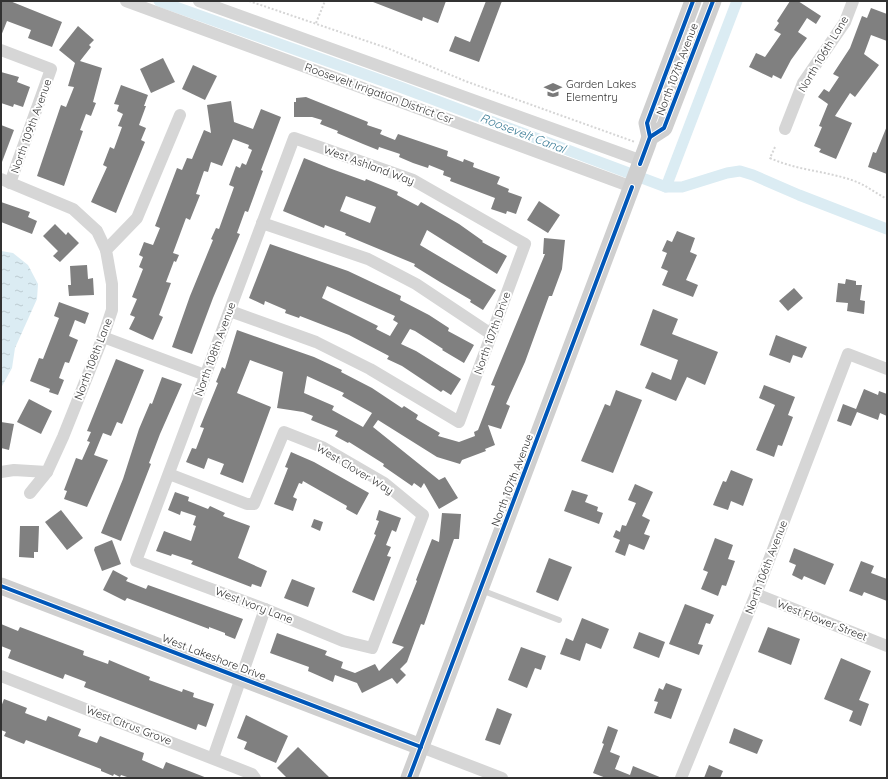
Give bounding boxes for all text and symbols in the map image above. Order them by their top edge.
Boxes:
street label: North 106th Lane [795,13,851,95]
street label: North 107th Avenue [653,21,701,117]
street label: Roosevelt Irrigation District Csr [303,60,456,127]
street label: North 109th Avenue [7,77,55,175]
place label: Garden Lakes Elementry [566,77,636,104]
school or university icon: Garden Lakes Elementry [543,80,563,100]
water label: Roosevelt Canal [478,110,569,157]
street label: West Ashland Way [322,142,416,188]
street label: North 107th Drive [471,290,513,376]
street label: North 108th Avenue [191,300,239,398]
street label: North 108th Lane [71,316,115,402]
street label: North 107th Avenue [488,432,536,528]
street label: West Clover Way [314,440,396,498]
street label: North 106th Avenue [742,518,790,616]
street label: West Ivory Lane [213,584,295,626]
street label: West Flower Street [775,596,869,644]
street label: West Lakeshore Drive [160,631,268,683]
street label: West Citrus Grove [84,702,174,748]

